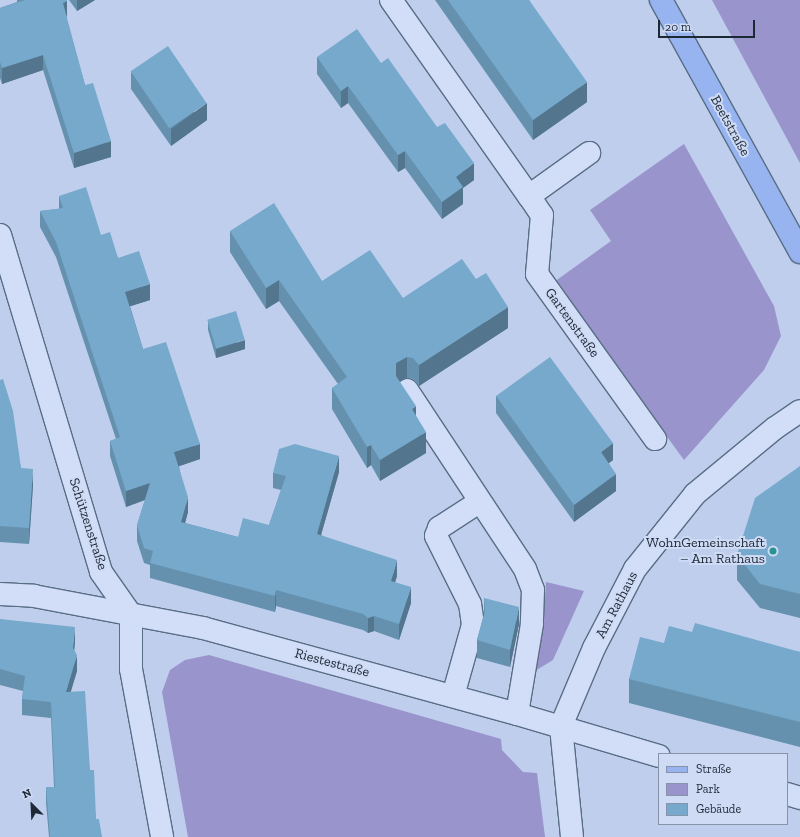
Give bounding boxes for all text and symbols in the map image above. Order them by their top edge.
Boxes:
scale bar [660,12,757,38]
text: 20 m [665,20,691,34]
street label: Beetstraße [707,93,753,159]
street label: Gartenstraße [541,285,603,361]
street label: Schützenstraße [65,476,111,572]
place label: WohnGemeinschaft – Am Rathaus [646,535,765,568]
marker: WohnGemeinschaft – Am Rathaus [768,546,778,556]
street label: Am Rathaus [592,569,642,641]
street label: Riestestraße [293,645,371,681]
legend [658,753,788,825]
text: Straße [696,762,731,776]
text: Park [696,782,720,796]
north arrow [12,785,52,825]
text: N [20,786,33,801]
text: Gebäude [696,802,741,816]

